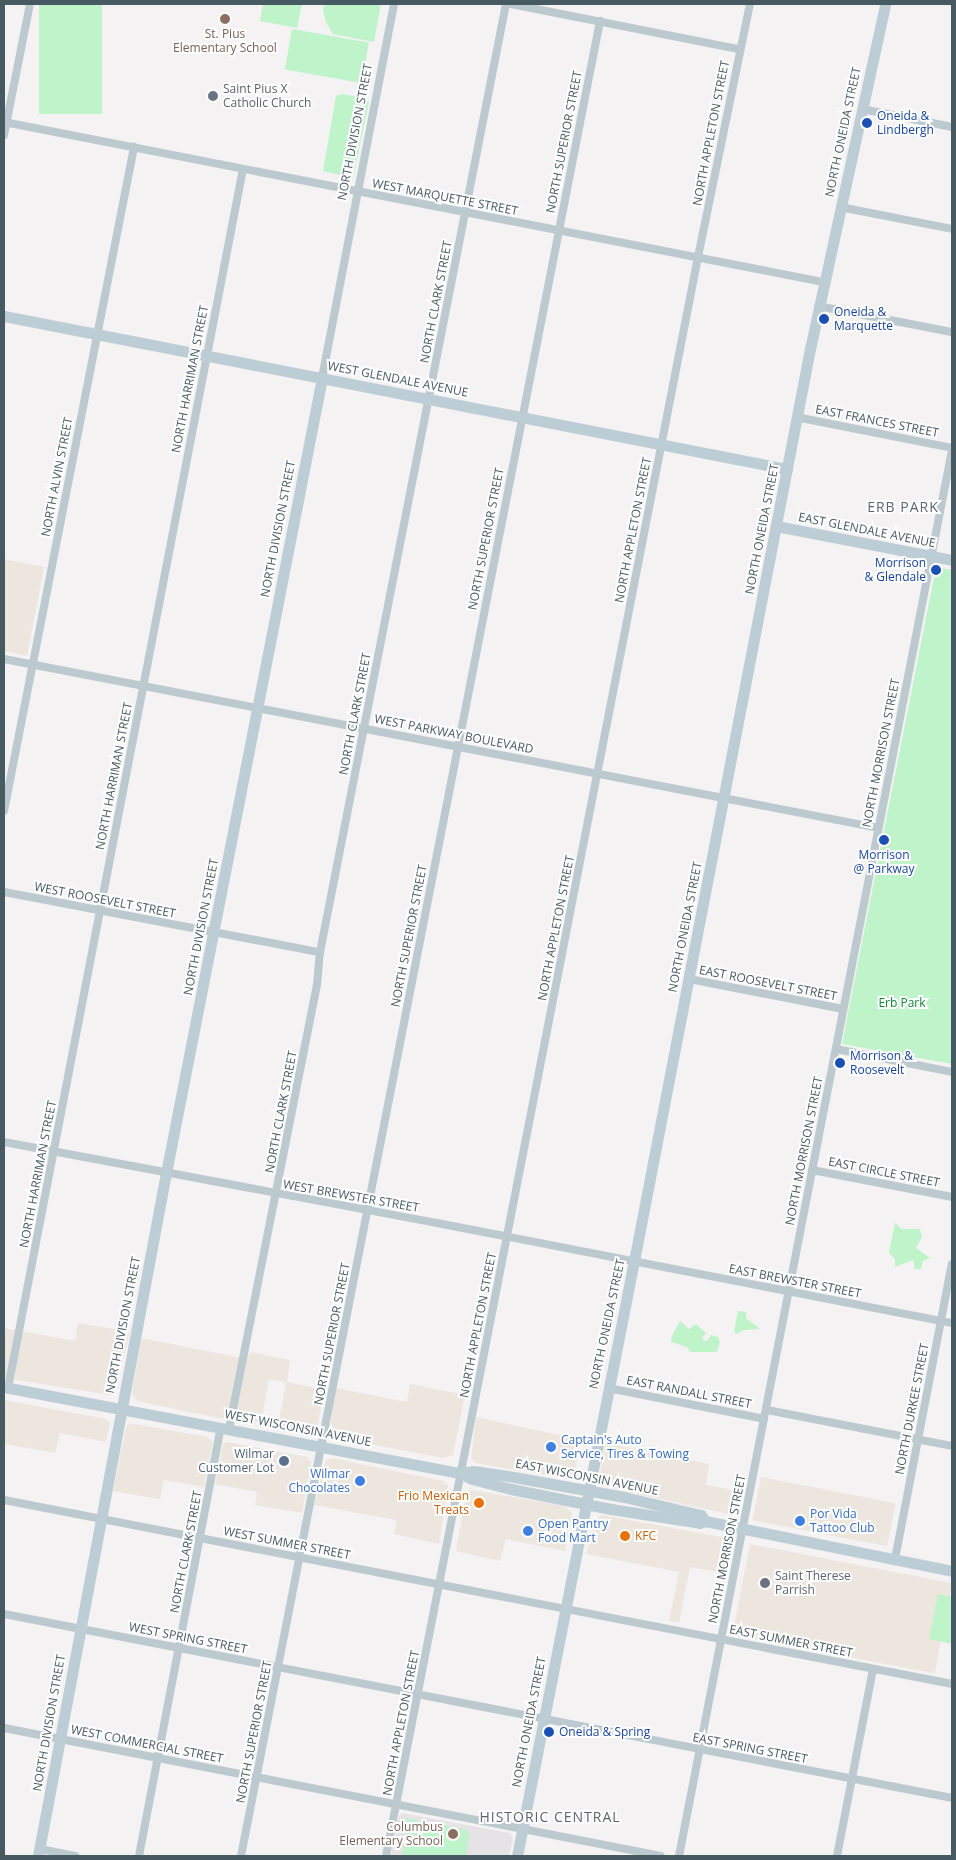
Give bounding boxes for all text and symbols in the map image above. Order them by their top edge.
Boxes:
marker: St. Pius Elementary School [219,13,231,25]
place label: St. Pius Elementary School [173,27,277,55]
street label: NORTH APPLETON STREET [690,59,732,207]
street label: NORTH DIVISION STREET [335,62,375,202]
street label: NORTH ONEIDA STREET [822,66,864,198]
street label: NORTH SUPERIOR STREET [543,70,585,214]
place label: Saint Pius X Catholic Church [223,82,311,110]
marker: Saint Pius X Catholic Church [207,90,219,102]
place label: Oneida & Lindbergh [877,109,934,137]
marker: Oneida & Lindbergh [861,117,873,129]
street label: WEST MARQUETTE STREET [371,176,519,218]
street label: NORTH CLARK STREET [417,240,455,364]
street label: NORTH HARRIMAN STREET [169,304,211,454]
place label: Oneida & Marquette [834,305,893,333]
marker: Oneida & Marquette [818,313,830,325]
street label: WEST GLENDALE AVENUE [326,358,470,400]
street label: EAST FRANCES STREET [814,402,940,440]
street label: NORTH ALVIN STREET [38,416,76,538]
street label: NORTH APPLETON STREET [612,456,654,604]
street label: NORTH DIVISION STREET [258,459,298,599]
street label: NORTH ONEIDA STREET [742,462,782,596]
street label: NORTH SUPERIOR STREET [465,467,507,611]
district label: ERB PARK [866,499,940,515]
street label: EAST GLENDALE AVENUE [797,510,937,550]
place label: Morrison & Glendale [865,556,926,584]
marker: Morrison & Glendale [930,564,942,576]
street label: NORTH CLARK STREET [336,652,374,776]
street label: NORTH MORRISON STREET [860,677,902,829]
street label: NORTH HARRIMAN STREET [93,701,135,851]
street label: WEST PARKWAY BOULEVARD [373,712,535,756]
marker: Morrison @ Parkway [878,834,890,846]
place label: Morrison @ Parkway [854,848,914,876]
street label: NORTH APPLETON STREET [535,854,577,1002]
street label: NORTH DIVISION STREET [181,857,221,997]
street label: NORTH ONEIDA STREET [665,860,705,994]
street label: NORTH SUPERIOR STREET [388,864,430,1008]
street label: WEST ROOSEVELT STREET [33,879,177,921]
street label: EAST ROOSEVELT STREET [698,963,838,1003]
park label: Erb Park [878,996,926,1010]
place label: Morrison & Roosevelt [850,1049,913,1077]
street label: NORTH CLARK STREET [262,1050,300,1174]
marker: Morrison & Roosevelt [834,1057,846,1069]
street label: NORTH MORRISON STREET [783,1075,825,1227]
street label: NORTH HARRIMAN STREET [17,1099,59,1249]
street label: EAST CIRCLE STREET [827,1154,941,1190]
street label: WEST BREWSTER STREET [282,1177,420,1215]
street label: NORTH APPLETON STREET [457,1251,499,1399]
street label: NORTH DIVISION STREET [103,1255,143,1395]
street label: NORTH ONEIDA STREET [586,1258,628,1390]
street label: EAST BREWSTER STREET [728,1261,862,1301]
street label: NORTH SUPERIOR STREET [311,1262,353,1406]
street label: NORTH DURKEE STREET [892,1342,932,1476]
street label: EAST RANDALL STREET [625,1373,753,1411]
street label: WEST WISCONSIN AVENUE [224,1407,372,1449]
place label: Captain's Auto Service, Tires & Towing [561,1433,689,1461]
marker: Captain's Auto Service, Tires & Towing [545,1441,557,1453]
place label: Wilmar Customer Lot [198,1447,274,1475]
marker: Wilmar Customer Lot [278,1455,290,1467]
street label: EAST WISCONSIN AVENUE [514,1456,660,1498]
place label: Wilmar Chocolates [288,1467,350,1495]
street label: NORTH MORRISON STREET [706,1473,748,1625]
marker: Wilmar Chocolates [354,1475,366,1487]
place label: Frio Mexican Treats [398,1489,469,1517]
street label: NORTH CLARK STREET [167,1490,205,1614]
marker: Frio Mexican Treats [473,1497,485,1509]
place label: Por Vida Tattoo Club [810,1507,875,1535]
marker: Por Vida Tattoo Club [794,1515,806,1527]
place label: Open Pantry Food Mart [538,1517,608,1545]
street label: WEST SUMMER STREET [222,1524,352,1562]
marker: Open Pantry Food Mart [522,1525,534,1537]
place label: KFC [635,1529,656,1543]
marker: KFC [619,1530,631,1542]
place label: Saint Therese Parrish [775,1569,851,1597]
marker: Saint Therese Parrish [759,1577,771,1589]
street label: WEST SPRING STREET [128,1619,248,1657]
street label: EAST SUMMER STREET [728,1622,854,1660]
street label: NORTH APPLETON STREET [380,1649,422,1797]
street label: NORTH DIVISION STREET [30,1653,68,1793]
street label: NORTH ONEIDA STREET [509,1655,549,1789]
street label: NORTH SUPERIOR STREET [233,1660,275,1804]
street label: WEST COMMERCIAL STREET [70,1722,224,1766]
place label: Oneida & Spring [559,1725,650,1739]
marker: Oneida & Spring [543,1726,555,1738]
street label: EAST SPRING STREET [691,1730,809,1766]
district label: HISTORIC CENTRAL [477,1809,623,1825]
place label: Columbus Elementary School [339,1820,443,1848]
marker: Columbus Elementary School [447,1828,459,1840]

